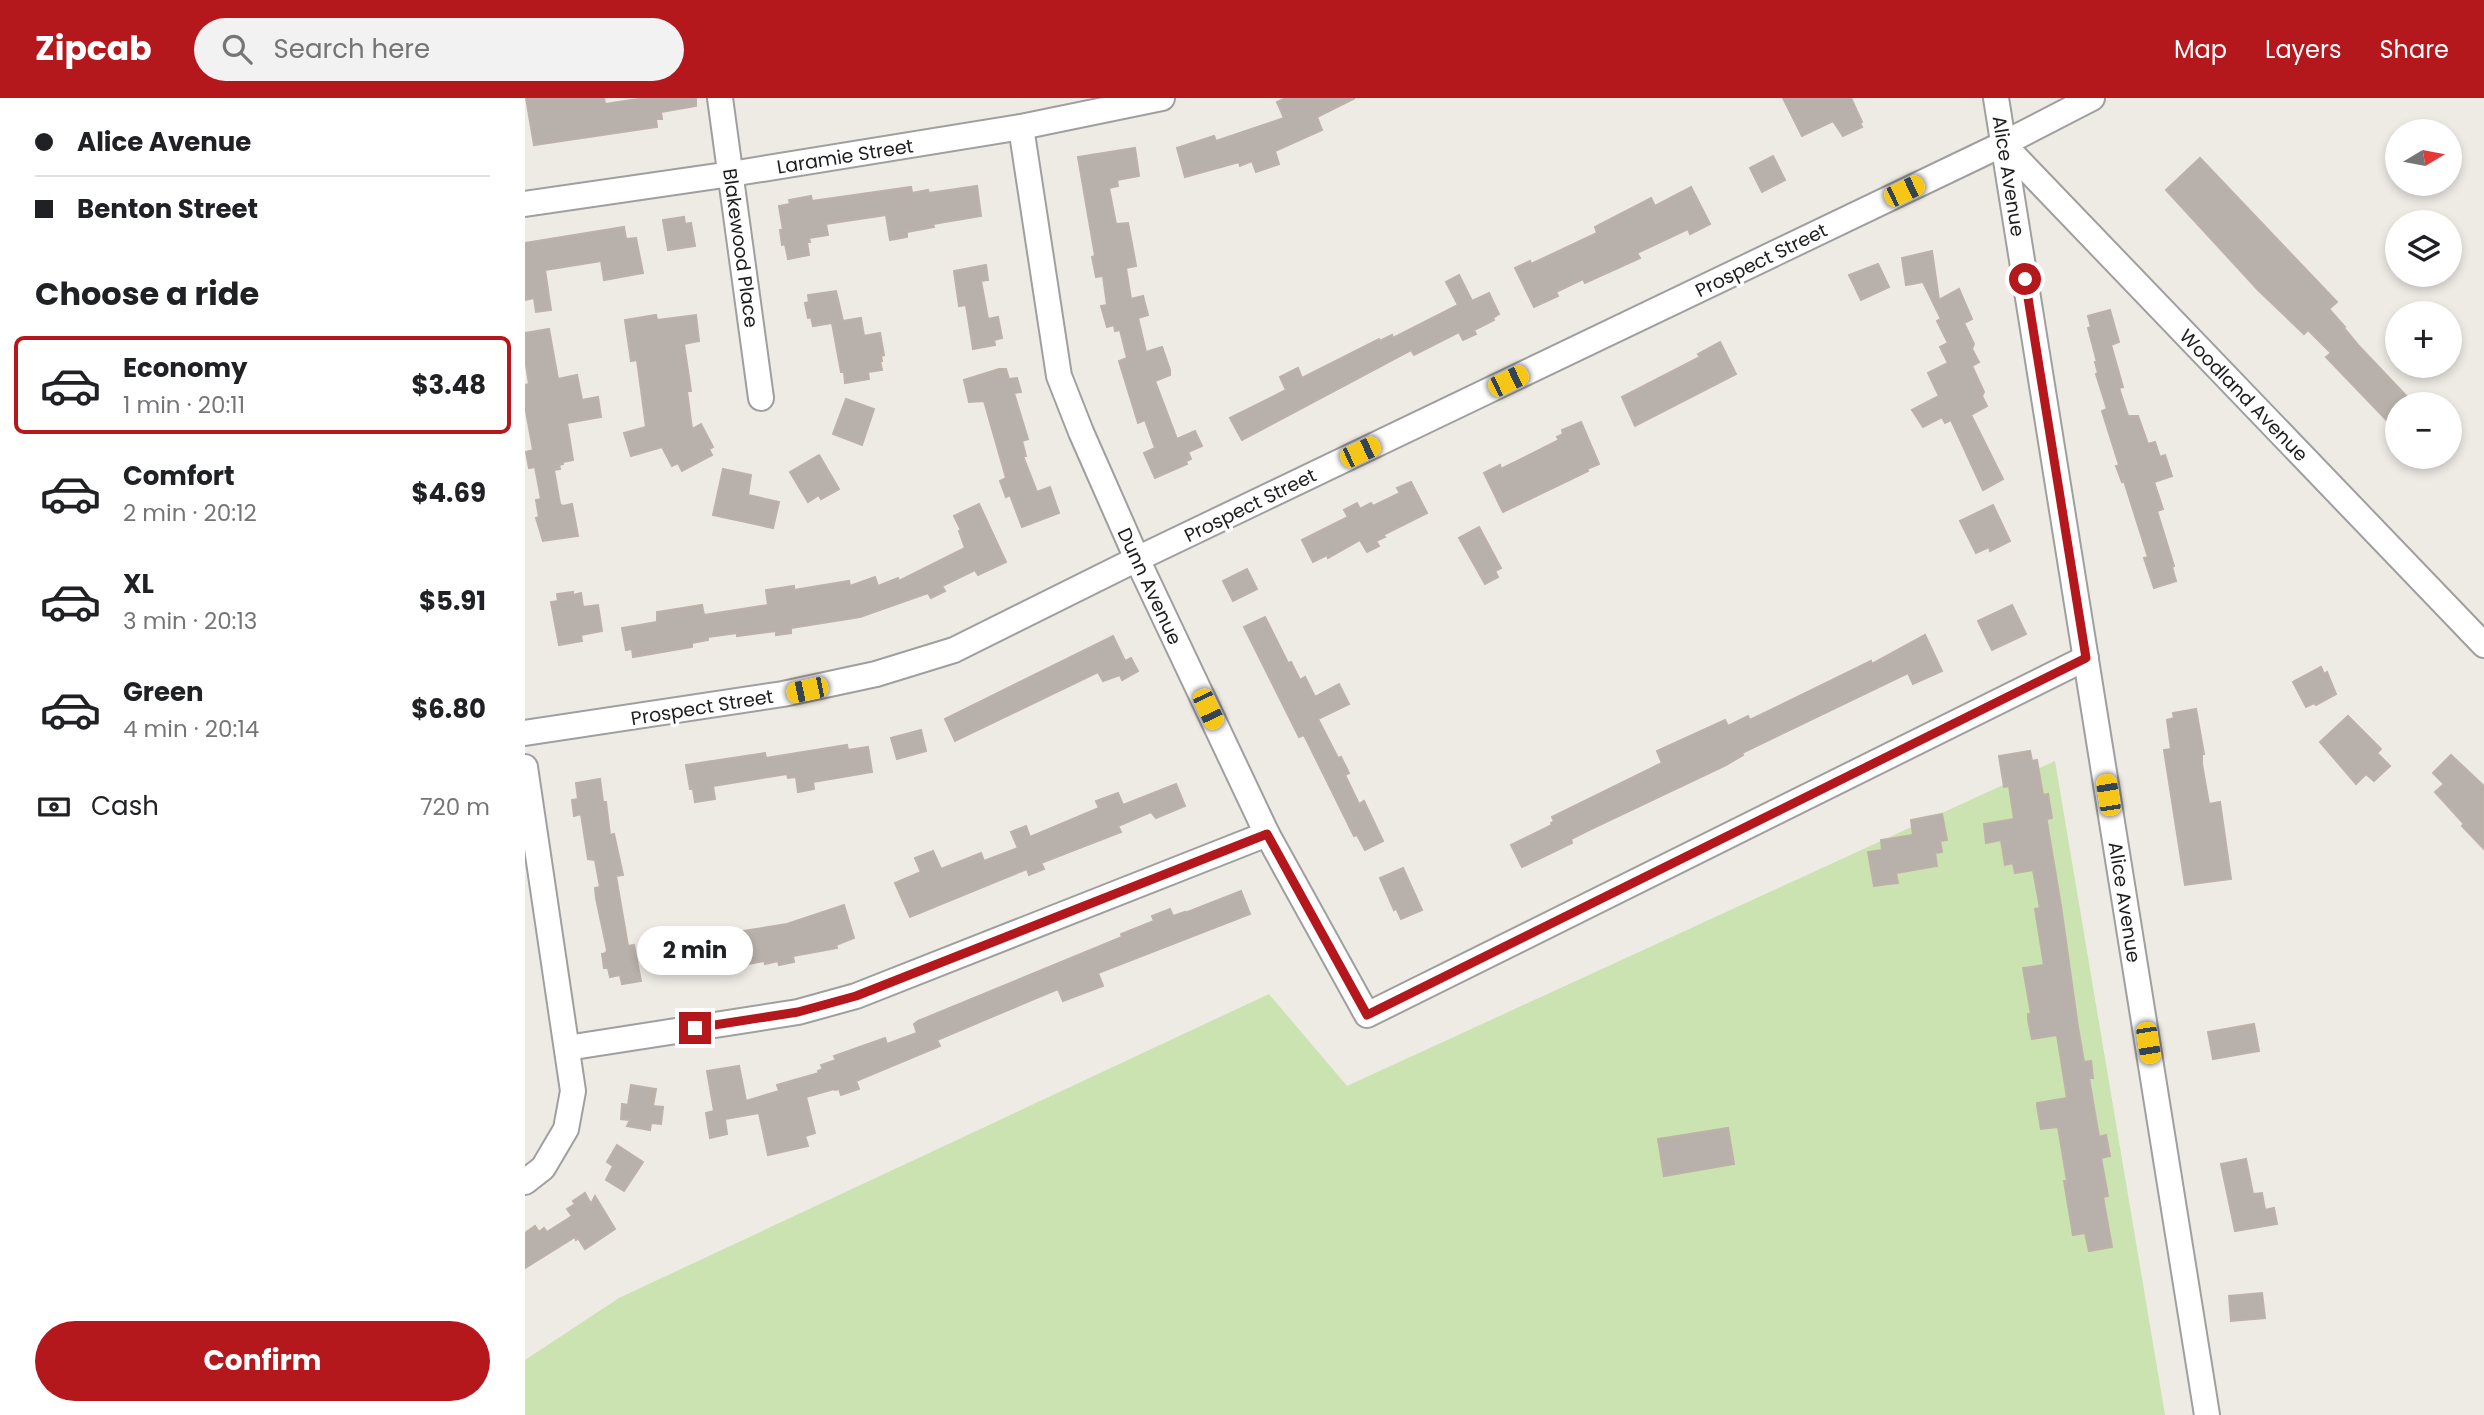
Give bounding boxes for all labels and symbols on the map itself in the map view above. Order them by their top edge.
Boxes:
street label: Alice Avenue [1986,114,2031,238]
north arrow [2385,119,2462,196]
street label: Laramie Street [775,132,915,181]
street label: Blakewood Place [716,167,765,329]
car [1881,172,1928,210]
street label: Prospect Street [1691,217,1832,304]
route start [2009,263,2041,295]
street label: Woodland Avenue [2173,323,2314,468]
car [1485,362,1532,400]
car [1337,434,1384,470]
street label: Prospect Street [1180,462,1321,549]
street label: Dunn Avenue [1111,523,1188,649]
car [785,675,830,705]
street label: Prospect Street [629,683,775,732]
car [1190,686,1227,732]
car [2095,773,2122,817]
street label: Alice Avenue [2102,840,2147,964]
callout: 2 min [637,926,753,976]
route end [679,1012,711,1044]
car [2135,1021,2162,1065]

